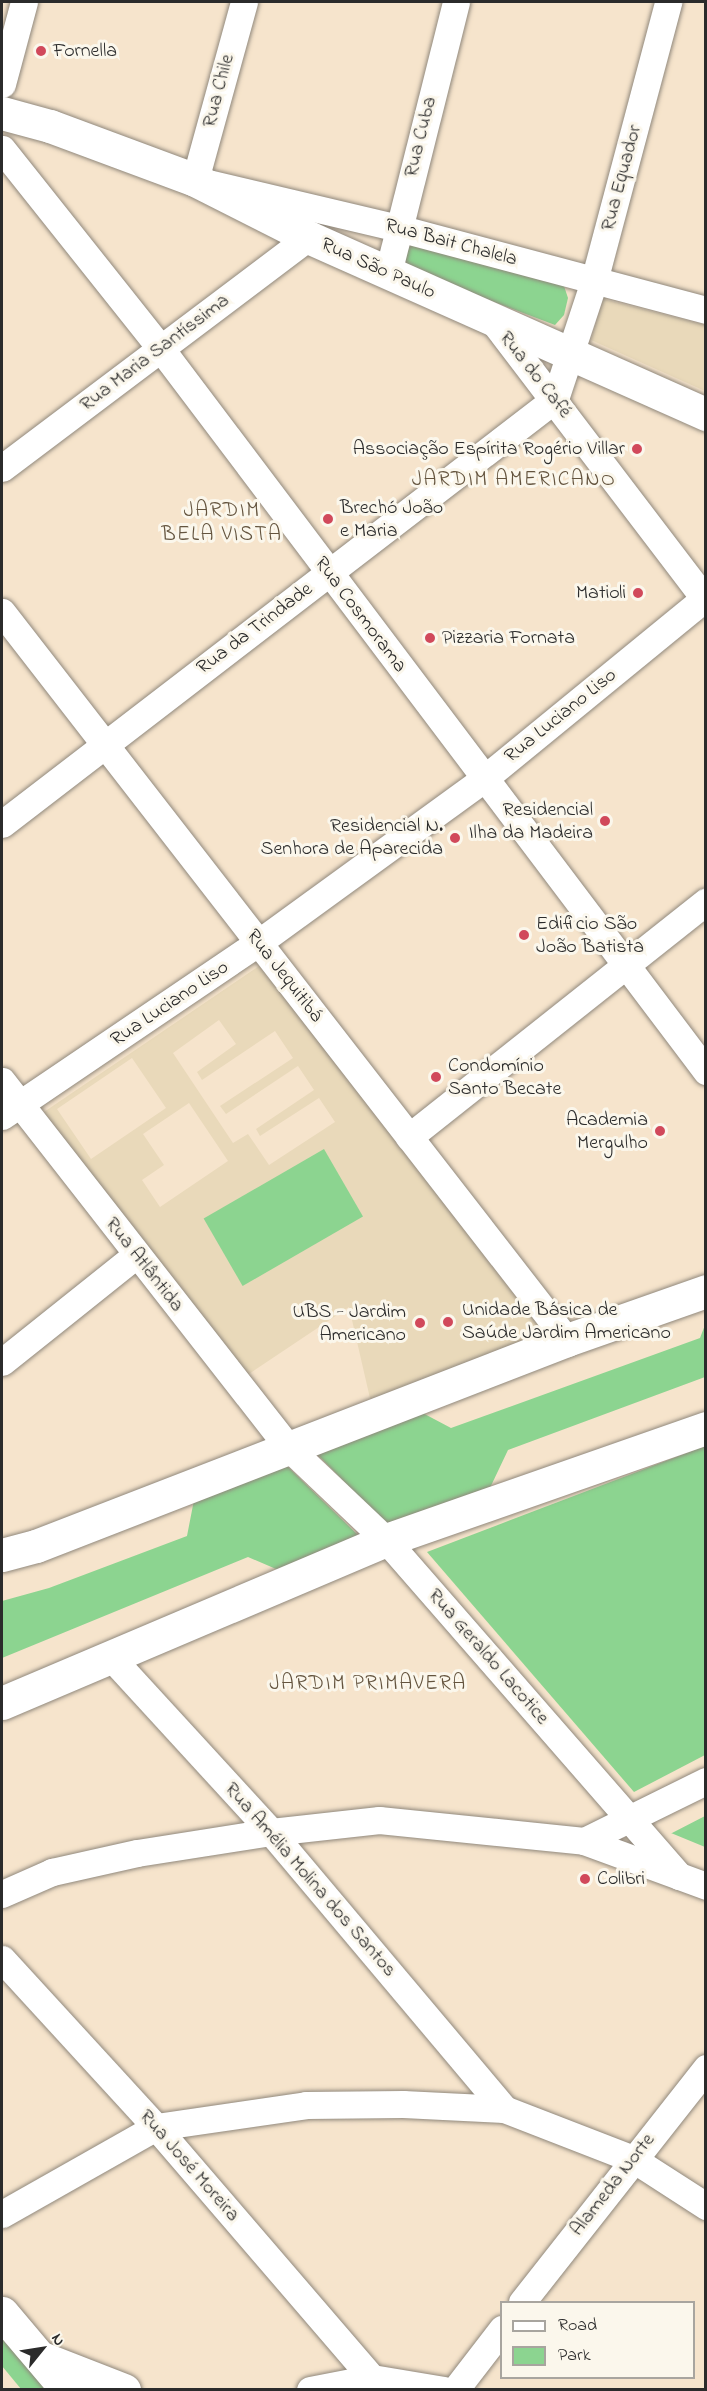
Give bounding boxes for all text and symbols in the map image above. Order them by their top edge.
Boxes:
place label: Fornella [53,39,117,63]
marker: Fornella [34,44,48,58]
street label: Rua Chile [198,52,240,130]
street label: Rua Cuba [399,94,443,180]
street label: Rua Equador [596,122,648,234]
street label: Rua Bait Chalela [382,214,520,272]
street label: Rua São Paulo [317,233,439,305]
street label: Rua Maria Santíssima [76,289,234,417]
street label: Rua do Café [494,327,576,423]
place label: Associação Espírita Rogério Villar [353,437,625,461]
marker: Associação Espírita Rogério Villar [630,442,644,456]
district label: JARDIM AMERICANO [412,467,616,493]
place label: Brechó João e Maria [340,496,443,543]
district label: JARDIM BELA VISTA [161,498,283,548]
marker: Brechó João e Maria [321,512,335,526]
street label: Rua Cosmorama [309,552,411,678]
street label: Rua da Trindade [192,578,318,680]
place label: Matioli [576,581,626,605]
marker: Matioli [631,586,645,600]
place label: Pizzaria Fornata [442,626,575,650]
marker: Pizzaria Fornata [423,631,437,645]
street label: Rua Luciano Liso [500,664,622,768]
place label: Residencial Ilha da Madeira [469,798,593,845]
place label: Residencial N. Senhora de Aparecida [261,814,443,861]
marker: Residencial Ilha da Madeira [598,814,612,828]
marker: Residencial N. Senhora de Aparecida [448,831,462,845]
place label: Edificio São João Batista [536,912,644,959]
street label: Rua Jequitibá [240,925,328,1027]
marker: Edificio São João Batista [517,928,531,942]
street label: Rua Luciano Liso [106,956,234,1052]
place label: Condomínio Santo Becate [448,1054,561,1101]
marker: Condomínio Santo Becate [429,1070,443,1084]
place label: Academia Mergulho [566,1108,648,1155]
marker: Academia Mergulho [653,1124,667,1138]
street label: Rua Atlântida [100,1213,188,1317]
place label: Unidade Básica de Saúde Jardim Americano [462,1298,671,1345]
place label: UBS - Jardim Americano [292,1300,406,1347]
marker: Unidade Básica de Saúde Jardim Americano [439,1313,457,1331]
marker: UBS - Jardim Americano [411,1314,429,1332]
street label: Rua Geraldo Lacotice [422,1584,554,1730]
district label: JARDIM PRIMAVERA [269,1671,467,1697]
street label: Rua Amélia Molina dos Santos [219,1778,401,1982]
place label: Colibri [597,1867,645,1891]
marker: Colibri [578,1872,592,1886]
street label: Rua José Moreira [134,2105,244,2227]
street label: Alameda Norte [565,2129,661,2241]
legend [500,2301,695,2379]
text: Road [558,2313,597,2339]
north arrow [12,2319,72,2379]
text: N [44,2329,71,2351]
text: Park [558,2343,591,2369]

